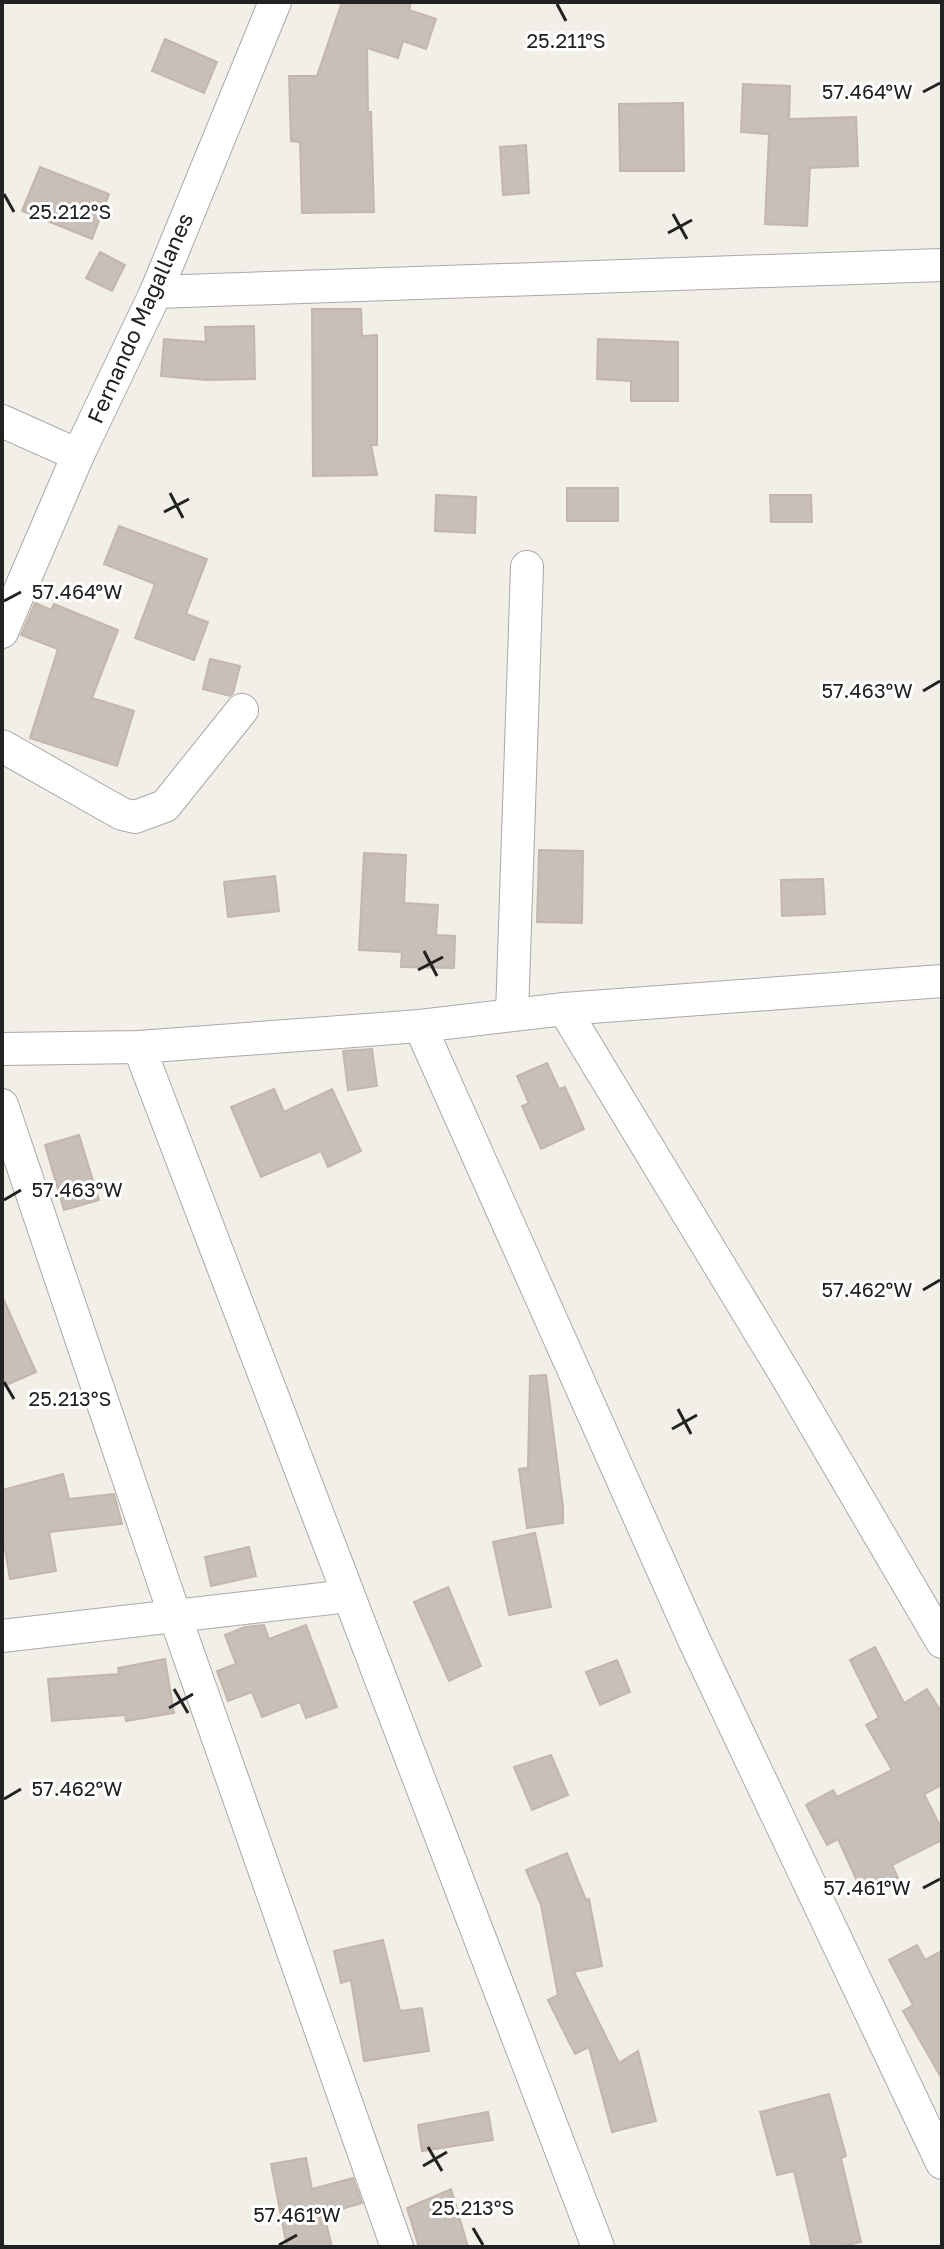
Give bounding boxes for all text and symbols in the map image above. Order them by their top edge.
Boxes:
text: 25.211°S [526,28,606,52]
text: 57.464°W [822,79,912,103]
text: 25.212°S [29,199,111,223]
street label: Fernando Magallanes [81,208,198,427]
text: 57.464°W [32,579,122,603]
text: 57.463°W [821,678,913,702]
text: 57.463°W [31,1177,123,1201]
text: 57.462°W [821,1277,913,1301]
text: 25.213°S [29,1386,111,1410]
text: 57.462°W [31,1776,123,1800]
text: 57.461°W [823,1875,911,1899]
text: 25.213°S [432,2195,514,2219]
text: 57.461°W [253,2202,341,2226]

